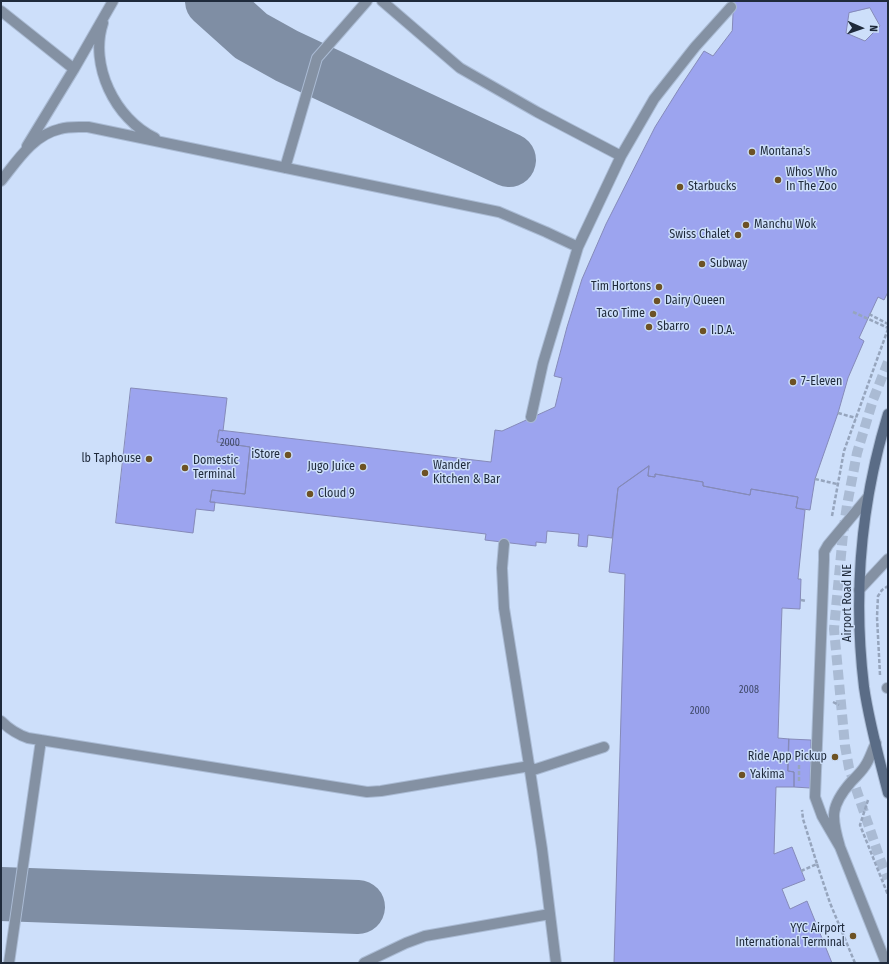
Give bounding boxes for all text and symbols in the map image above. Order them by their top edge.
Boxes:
north arrow [841,8,881,48]
text: N [867,25,880,32]
place label: Montana's [760,145,810,159]
marker: Montana's [747,147,757,157]
place label: Whos Who In The Zoo [786,166,837,194]
marker: Whos Who In The Zoo [773,175,783,185]
place label: Starbucks [688,180,736,194]
marker: Starbucks [675,182,685,192]
place label: Manchu Wok [754,218,816,232]
marker: Manchu Wok [741,220,751,230]
place label: Swiss Chalet [669,228,730,242]
marker: Swiss Chalet [733,230,743,240]
place label: Subway [710,257,747,271]
marker: Subway [697,259,707,269]
place label: Tim Hortons [591,280,651,294]
marker: Tim Hortons [654,282,664,292]
place label: Dairy Queen [665,294,725,308]
marker: Dairy Queen [652,296,662,306]
place label: Taco Time [596,307,645,321]
marker: Taco Time [648,309,658,319]
place label: Sbarro [657,320,689,334]
marker: Sbarro [644,322,654,332]
place label: I.D.A. [711,324,735,338]
marker: I.D.A. [698,326,708,336]
place label: 7-Eleven [801,375,842,389]
marker: 7-Eleven [788,377,798,387]
house number: 2000 [220,437,240,449]
place label: iStore [251,448,280,462]
marker: iStore [283,450,293,460]
place label: lb Taphouse [81,452,141,466]
marker: lb Taphouse [144,454,154,464]
place label: Domestic Terminal [193,454,239,482]
place label: Wander Kitchen & Bar [433,459,500,487]
place label: Jugo Juice [307,460,355,474]
marker: Jugo Juice [358,462,368,472]
marker: Domestic Terminal [180,463,190,473]
marker: Wander Kitchen & Bar [420,468,430,478]
place label: Cloud 9 [318,487,355,501]
marker: Cloud 9 [305,489,315,499]
street label: Airport Road NE [841,564,855,642]
house number: 2008 [739,684,759,696]
house number: 2000 [690,705,710,717]
place label: Ride App Pickup [748,750,827,764]
marker: Ride App Pickup [830,752,840,762]
place label: Yakima [750,768,785,782]
marker: Yakima [737,770,747,780]
place label: YYC Airport International Terminal [736,922,845,950]
marker: YYC Airport International Terminal [848,931,858,941]

